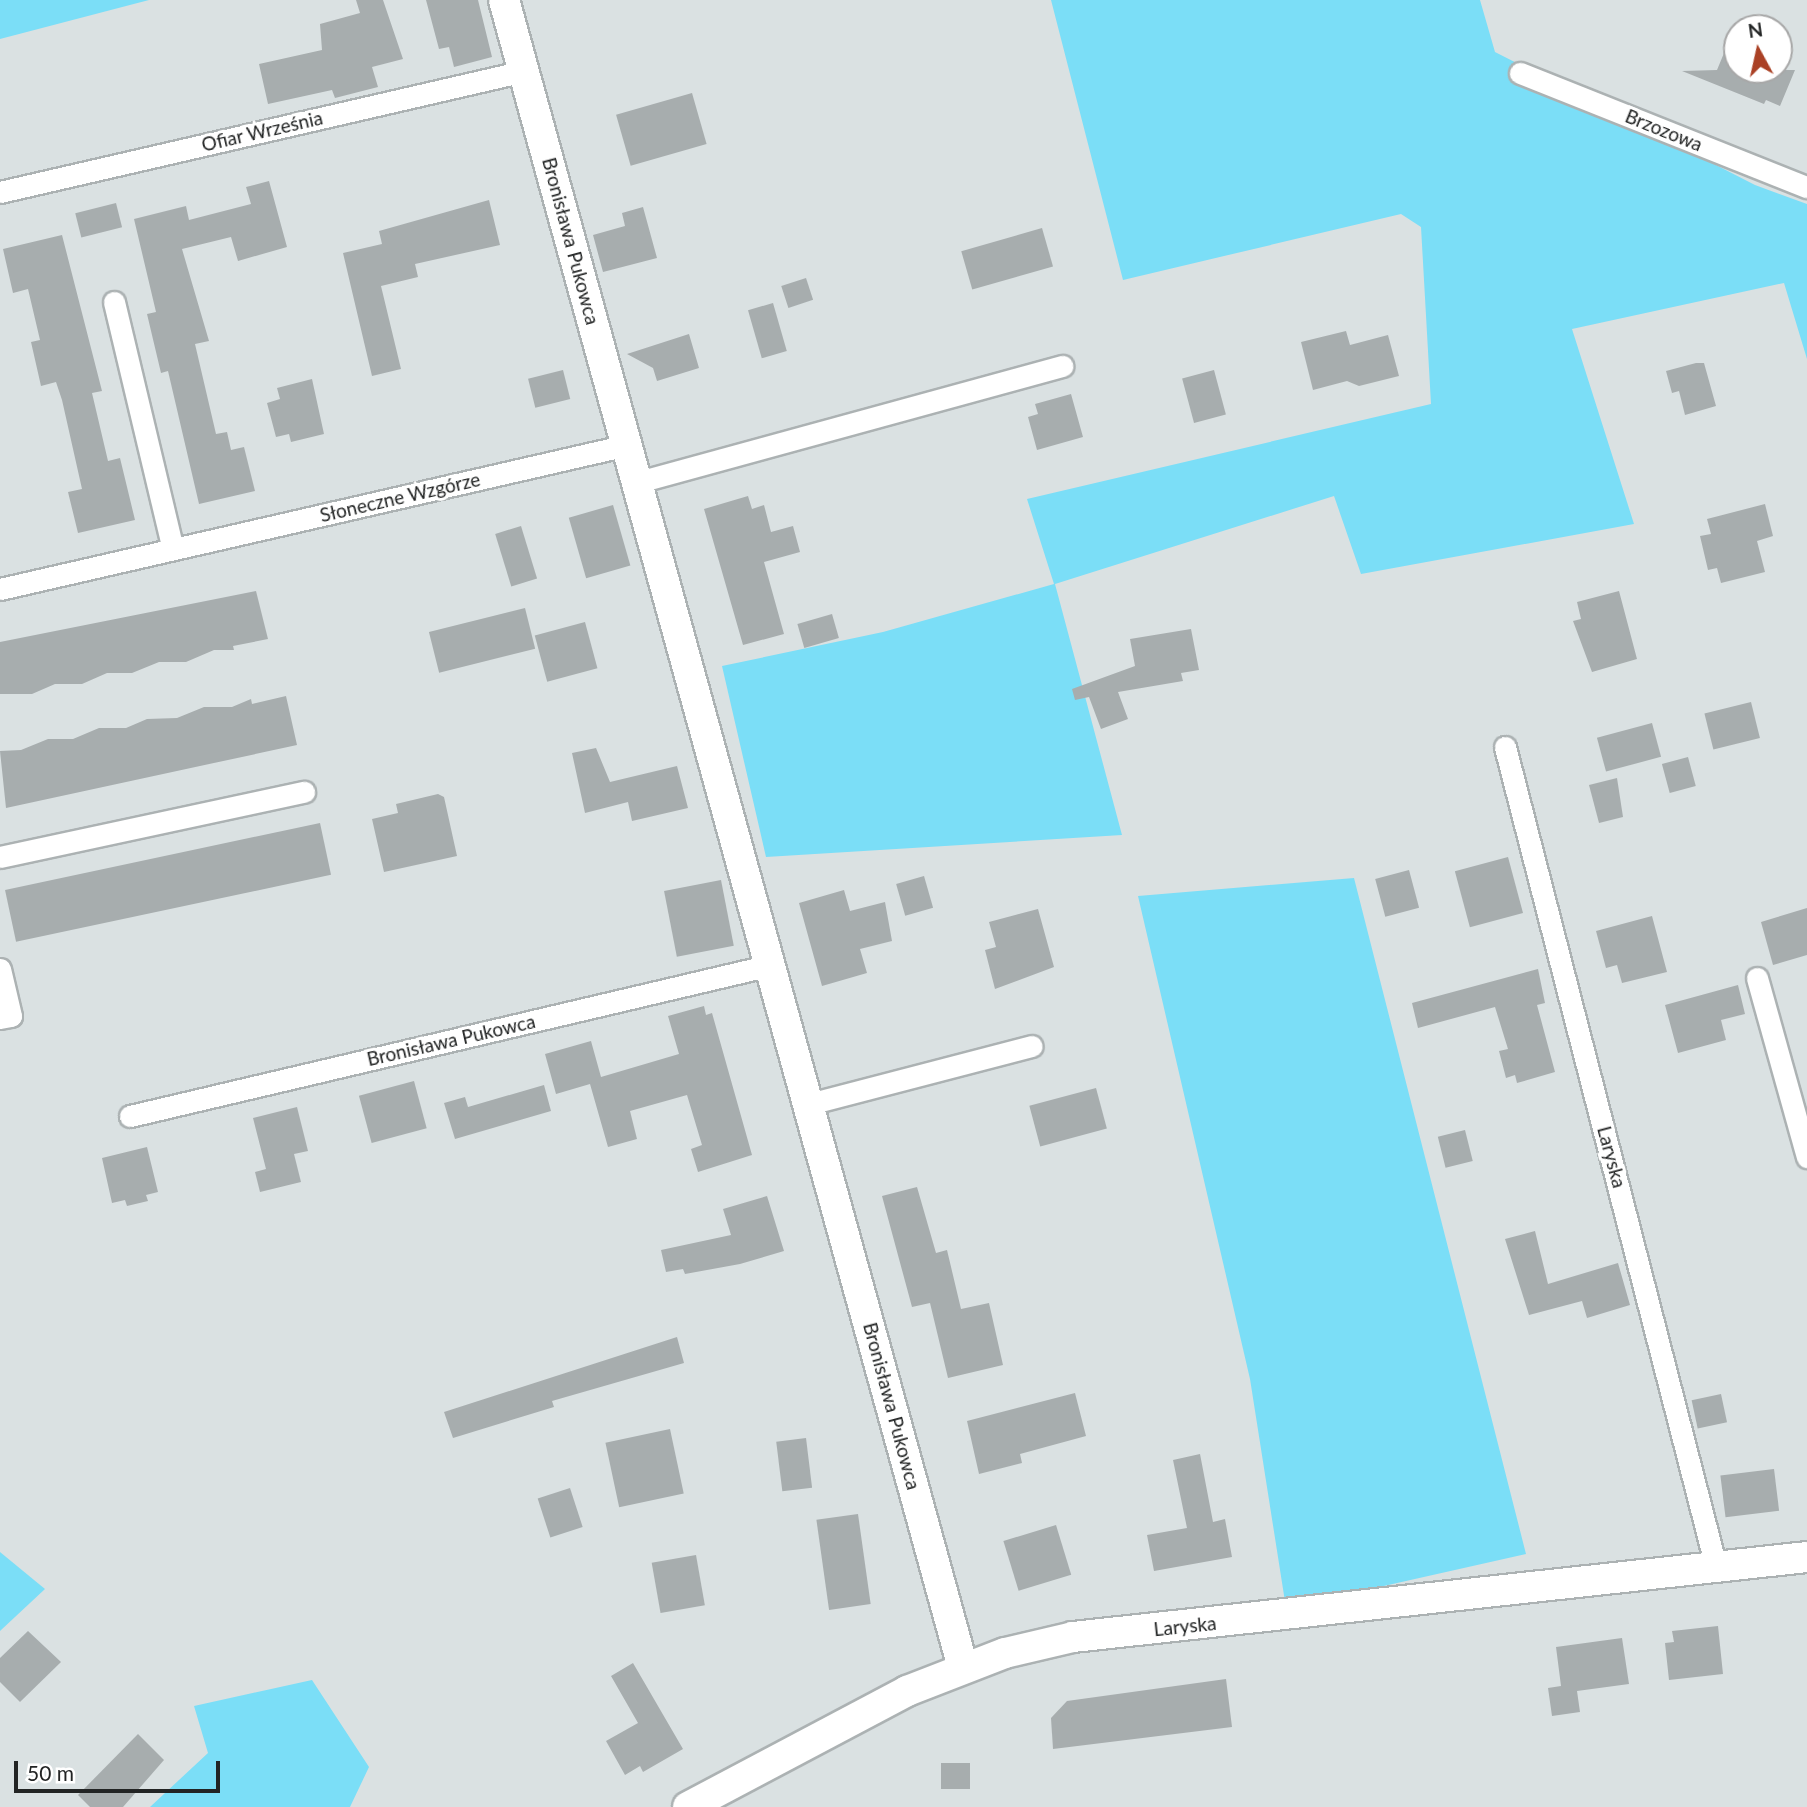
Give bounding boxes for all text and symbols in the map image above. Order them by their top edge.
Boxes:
north arrow [1723,14,1793,84]
text: N [1746,17,1764,42]
street label: Brzozowa [1622,104,1706,156]
street label: Ofiar Września [199,106,325,156]
street label: Bronisława Pukowca [538,155,604,327]
street label: Słoneczne Wzgórze [318,467,482,527]
street label: Bronisława Pukowca [365,1010,537,1070]
street label: Laryska [1593,1124,1631,1190]
street label: Bronisława Pukowca [859,1320,925,1492]
street label: Laryska [1152,1611,1218,1641]
scale bar [18,1748,224,1792]
text: 50 m [27,1760,74,1785]

